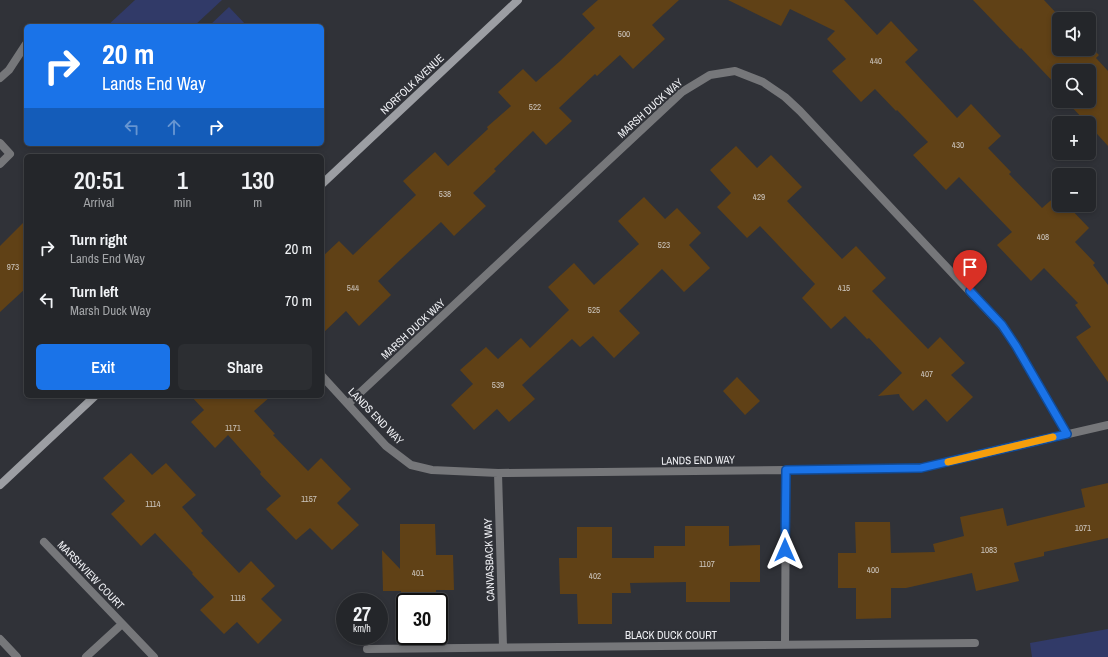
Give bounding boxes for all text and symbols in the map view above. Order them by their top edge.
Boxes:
map controls [1052,12,1096,212]
button: sound [1052,12,1096,56]
house number: 500 [618,28,630,40]
text: 20 m [102,35,154,73]
icon: right [36,40,88,92]
street label: NORFOLK AVENUE [377,51,447,117]
house number: 440 [870,55,882,67]
button: search [1052,64,1096,108]
text: Lands End Way [102,71,206,96]
street label: MARSH DUCK WAY [615,75,685,141]
house number: 522 [529,101,541,113]
icon: left [121,116,143,138]
icon: ahead [163,116,185,138]
icon: right [205,116,227,138]
button: + [1052,116,1096,160]
house number: 430 [952,139,964,151]
text: 20:51 [74,164,124,196]
text: 1 [177,164,188,196]
text: 130 [241,164,274,196]
button: − [1052,168,1096,212]
house number: 538 [439,188,451,200]
house number: 429 [753,191,765,203]
text: Arrival [83,194,114,211]
text: min [174,194,191,211]
text: m [253,194,262,211]
text: Turn right [70,229,127,250]
house number: 408 [1037,231,1049,243]
icon: right [36,237,58,259]
text: 20 m [285,238,312,259]
house number: 523 [658,239,670,251]
text: Lands End Way [70,250,145,267]
pin [953,250,987,291]
icon: arrive [959,256,981,278]
house number: 973 [7,261,19,273]
text: Turn left [70,281,118,302]
house number: 544 [347,282,359,294]
house number: 415 [838,282,850,294]
icon: left [36,289,58,311]
text: 70 m [285,290,312,311]
street label: MARSH DUCK WAY [378,296,448,362]
text: Marsh Duck Way [70,302,151,319]
house number: 525 [588,304,600,316]
button: Exit [36,344,170,390]
button: Share [178,344,312,390]
house number: 407 [921,368,933,380]
house number: 539 [492,379,504,391]
street label: LANDS END WAY [345,385,407,447]
house number: 1171 [225,422,241,434]
street label: LANDS END WAY [661,452,735,468]
house number: 1157 [301,493,317,505]
house number: 1114 [145,498,161,510]
street label: CANVASBACK WAY [481,518,497,602]
house number: 1071 [1075,522,1091,534]
position arrow [764,529,806,571]
street label: MARSHVIEW COURT [55,538,128,613]
house number: 1083 [981,544,997,556]
house number: 1107 [699,558,715,570]
house number: 400 [867,564,879,576]
house number: 401 [412,567,424,579]
house number: 402 [589,570,601,582]
house number: 1116 [230,592,246,604]
speed limit sign: 30 [396,593,448,645]
text: 27 [353,600,371,627]
text: km/h [353,622,371,635]
street label: BLACK DUCK COURT [625,628,718,642]

